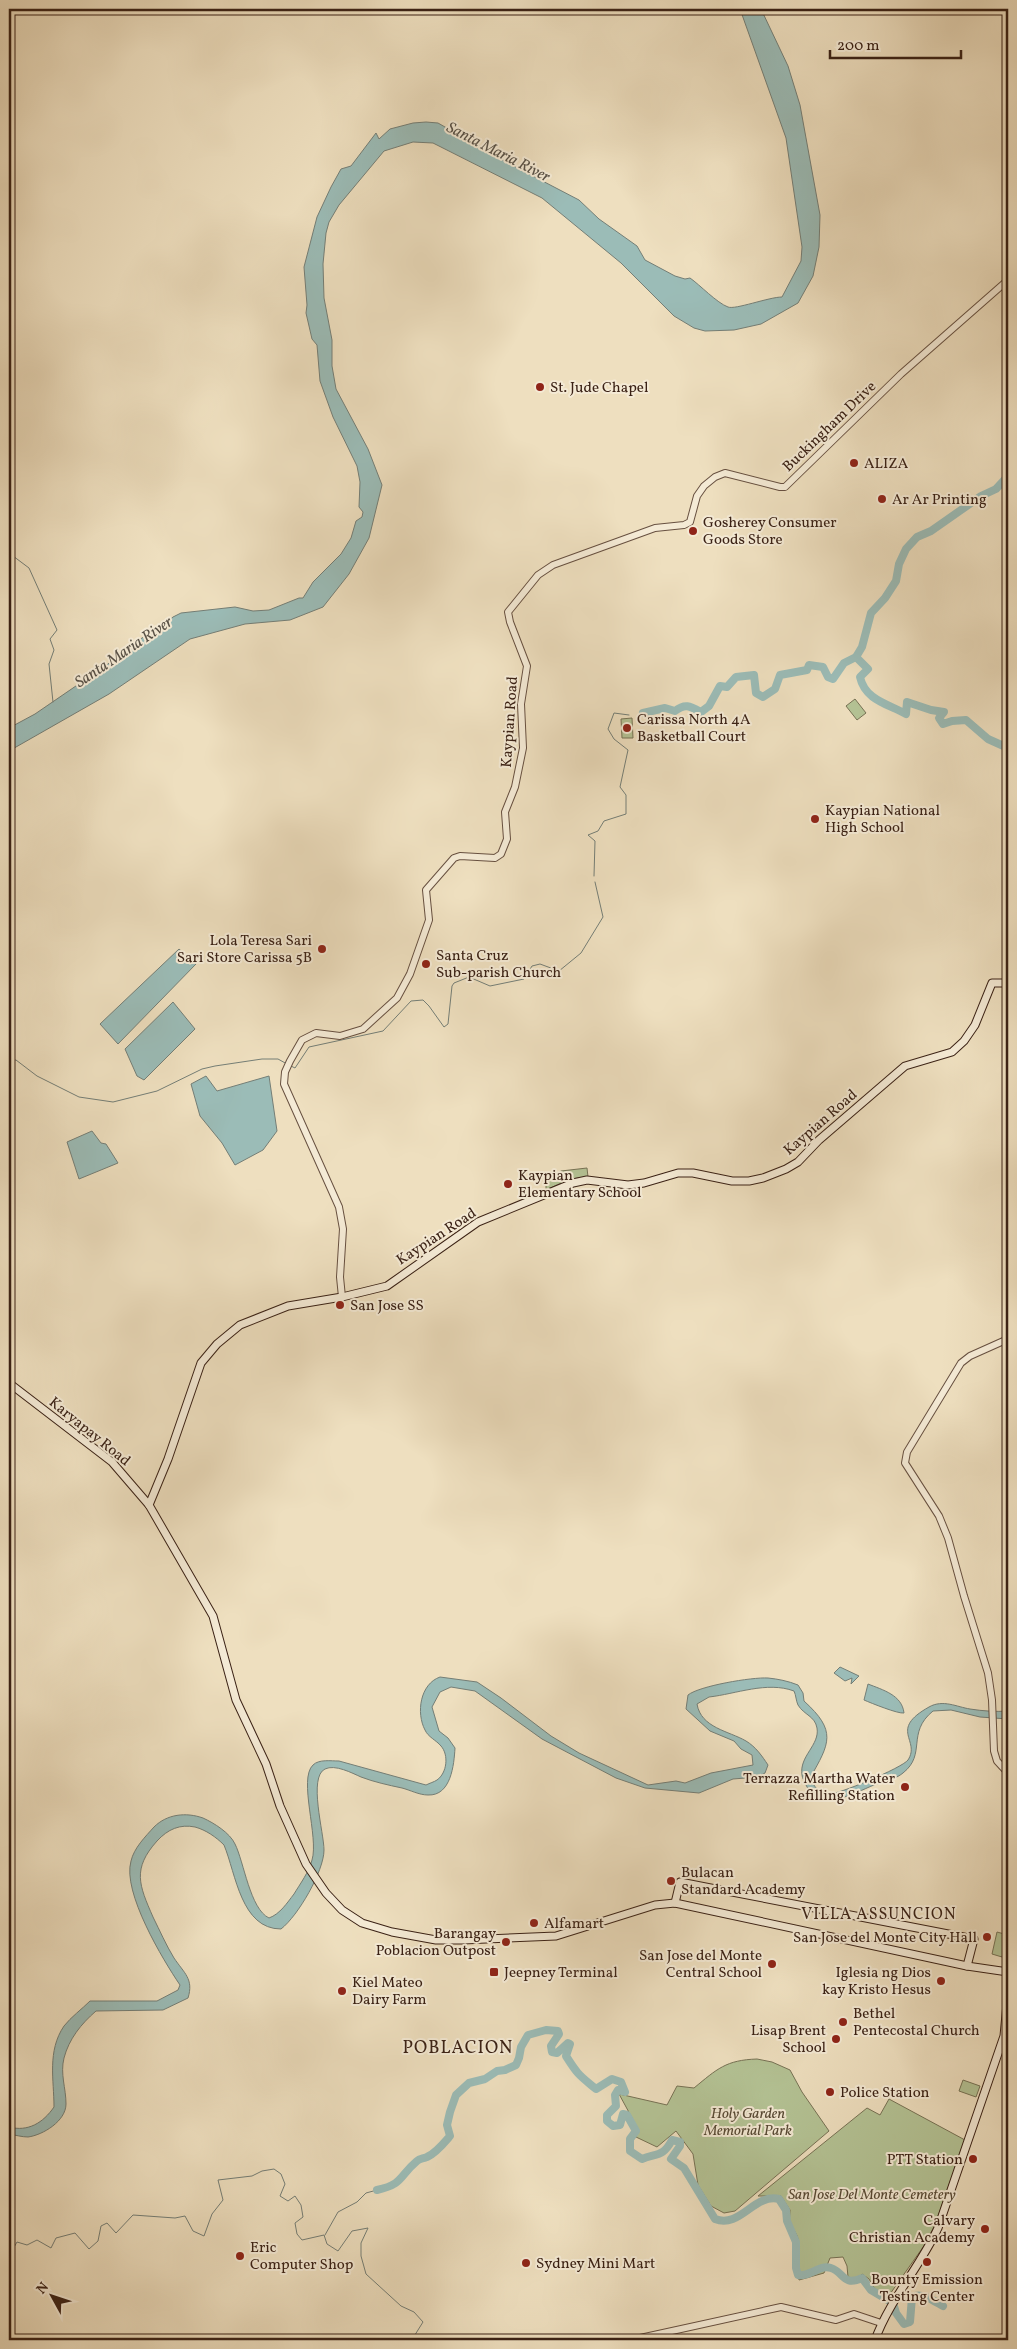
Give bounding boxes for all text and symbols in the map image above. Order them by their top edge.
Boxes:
scale bar [830,28,961,60]
text: 200 m [837,36,880,57]
water label: Santa Maria River [442,117,555,189]
street label: Buckingham Drive [779,377,881,477]
place label: St. Jude Chapel [550,378,648,399]
marker: St. Jude Chapel [534,381,546,393]
place label: ALIZA [864,454,909,475]
marker: ALIZA [848,457,860,469]
place label: Ar Ar Printing [892,490,987,511]
marker: Ar Ar Printing [876,493,888,505]
place label: Gosherey Consumer Goods Store [703,513,837,551]
marker: Gosherey Consumer Goods Store [687,525,699,537]
water label: Santa Maria River [71,611,178,694]
street label: Kaypian Road [497,676,524,769]
place label: Carissa North 4A Basketball Court [637,710,751,748]
marker: Carissa North 4A Basketball Court [621,722,633,734]
place label: Kaypian National High School [825,801,940,839]
marker: Kaypian National High School [809,813,821,825]
place label: Lola Teresa Sari Sari Store Carissa 5B [177,931,312,969]
marker: Lola Teresa Sari Sari Store Carissa 5B [316,943,328,955]
place label: Santa Cruz Sub-parish Church [436,946,561,984]
marker: Santa Cruz Sub-parish Church [420,958,432,970]
street label: Kaypian Road [779,1085,862,1161]
place label: Kaypian Elementary School [518,1166,641,1204]
marker: Kaypian Elementary School [502,1178,514,1190]
street label: Kaypian Road [393,1203,481,1271]
place label: San Jose SS [350,1296,424,1317]
marker: San Jose SS [334,1299,346,1311]
street label: Karyapay Road [44,1393,134,1472]
place label: Terrazza Martha Water Refilling Station [743,1769,895,1807]
marker: Terrazza Martha Water Refilling Station [899,1781,911,1793]
place label: Bulacan Standard Academy [681,1863,805,1901]
marker: Bulacan Standard Academy [665,1875,677,1887]
district label: VILLA ASSUNCION [801,1904,957,1926]
place label: Alfamart [544,1914,604,1935]
marker: Alfamart [528,1917,540,1929]
place label: Barangay Poblacion Outpost [376,1924,496,1962]
place label: San Jose del Monte City Hall [793,1928,977,1949]
marker: San Jose del Monte City Hall [981,1931,993,1943]
marker: Barangay Poblacion Outpost [500,1936,512,1948]
place label: San Jose del Monte Central School [639,1946,762,1984]
marker: San Jose del Monte Central School [766,1958,778,1970]
place label: Jeepney Terminal [504,1963,618,1984]
place label: Iglesia ng Dios kay Kristo Hesus [822,1963,931,2001]
marker: Jeepney Terminal [488,1966,500,1978]
place label: Kiel Mateo Dairy Farm [352,1973,427,2011]
marker: Iglesia ng Dios kay Kristo Hesus [935,1975,947,1987]
marker: Kiel Mateo Dairy Farm [336,1985,348,1997]
place label: Bethel Pentecostal Church [853,2004,980,2042]
marker: Bethel Pentecostal Church [837,2016,849,2028]
place label: Lisap Brent School [751,2021,826,2059]
marker: Lisap Brent School [830,2033,842,2045]
district label: POBLACION [403,2036,513,2061]
place label: Police Station [840,2083,930,2104]
marker: Police Station [824,2086,836,2098]
park label: Holy Garden Memorial Park [703,2104,792,2142]
place label: PTT Station [887,2150,963,2171]
marker: PTT Station [967,2153,979,2165]
park label: San Jose Del Monte Cemetery [788,2185,956,2206]
place label: Calvary Christian Academy [849,2211,975,2249]
marker: Calvary Christian Academy [979,2223,991,2235]
place label: Eric Computer Shop [250,2238,353,2276]
marker: Eric Computer Shop [234,2250,246,2262]
place label: Sydney Mini Mart [536,2254,655,2275]
marker: Bounty Emission Testing Center [921,2256,933,2268]
marker: Sydney Mini Mart [520,2257,532,2269]
place label: Bounty Emission Testing Center [871,2270,983,2308]
north arrow [28,2272,78,2322]
text: N [33,2279,54,2299]

